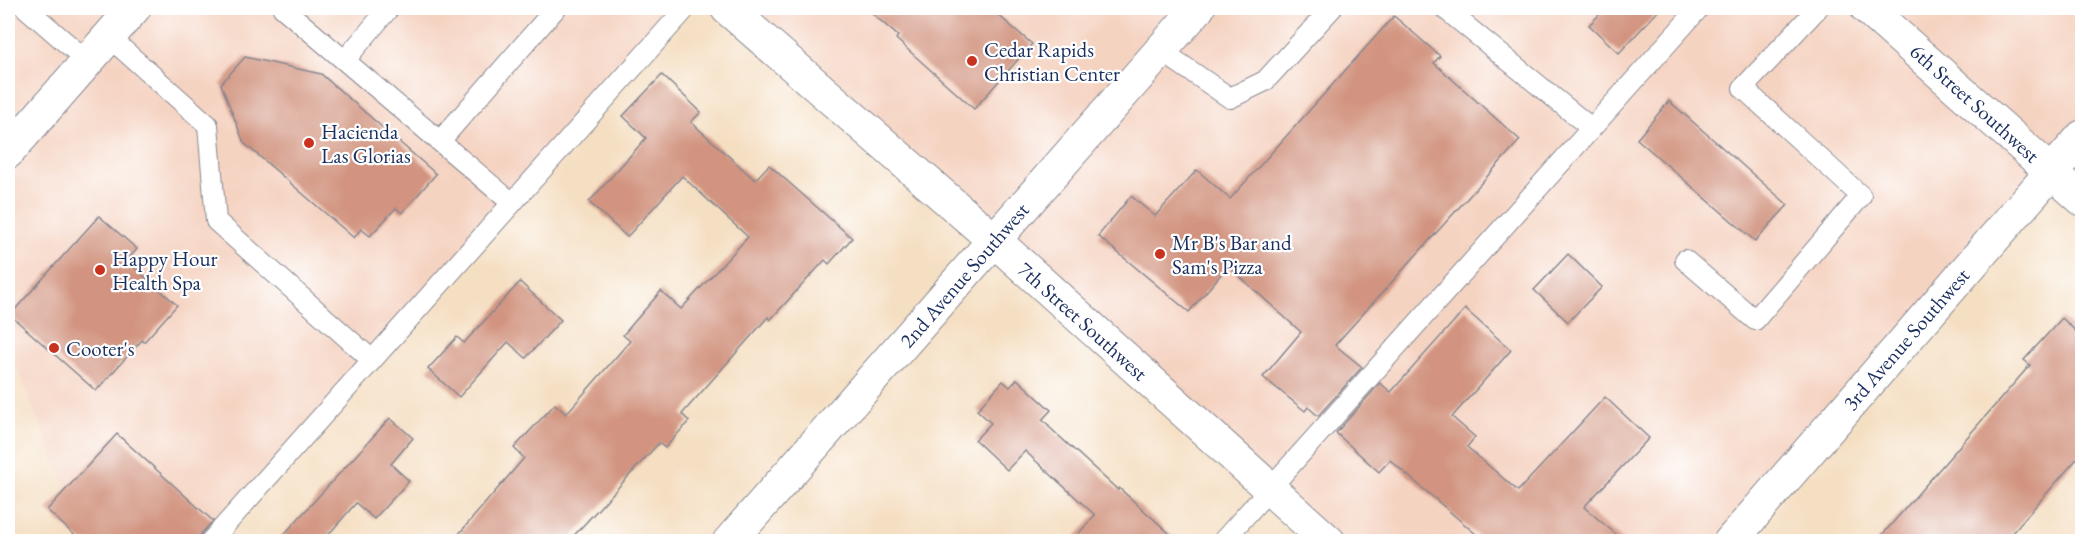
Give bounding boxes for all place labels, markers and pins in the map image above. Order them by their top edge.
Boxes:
place label: Cedar Rapids Christian Center [984,36,1120,87]
marker: Cedar Rapids Christian Center [965,54,979,68]
place label: Hacienda Las Glorias [321,118,411,169]
marker: Hacienda Las Glorias [302,136,316,150]
place label: Mr B's Bar and Sam's Pizza [1172,229,1292,280]
place label: Happy Hour Health Spa [112,245,218,296]
marker: Mr B's Bar and Sam's Pizza [1153,247,1167,261]
marker: Happy Hour Health Spa [93,263,107,277]
place label: Cooter's [66,335,135,362]
marker: Cooter's [47,341,61,355]

